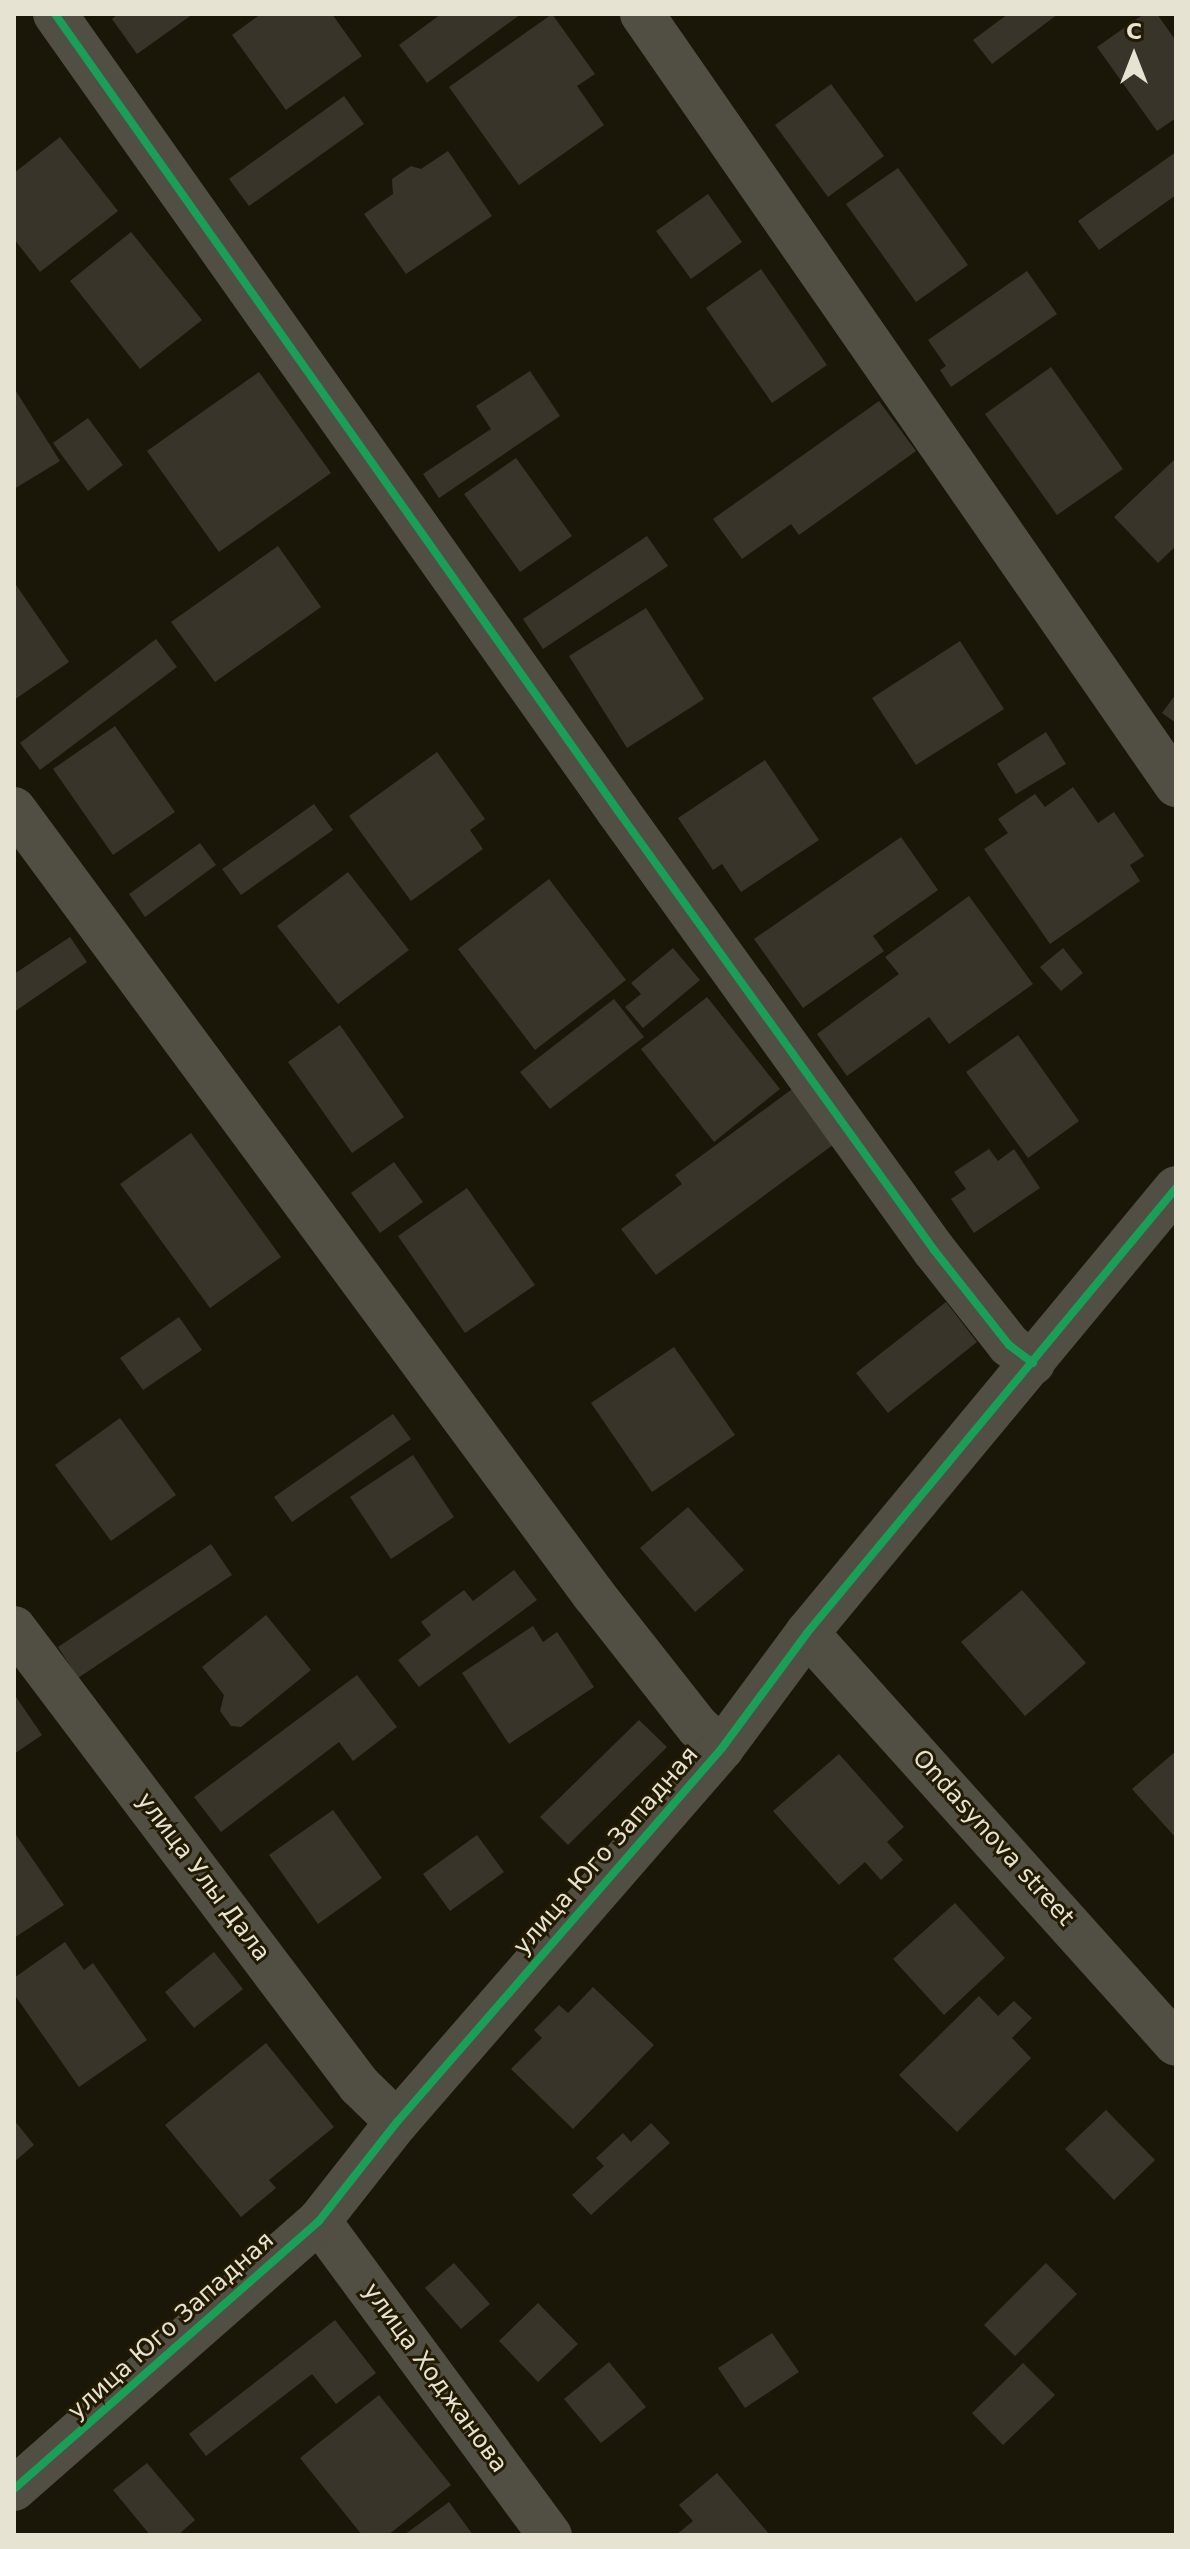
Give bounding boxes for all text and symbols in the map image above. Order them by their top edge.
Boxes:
north arrow [1094,16,1174,96]
text: С [1126,19,1142,44]
street label: улица Юго Западная [508,1741,704,1961]
street label: Ondasynova street [906,1744,1080,1932]
street label: улица Улы Дала [130,1787,276,1967]
street label: улица Юго Западная [62,2226,280,2426]
street label: улица Ходжанова [357,2278,513,2478]

